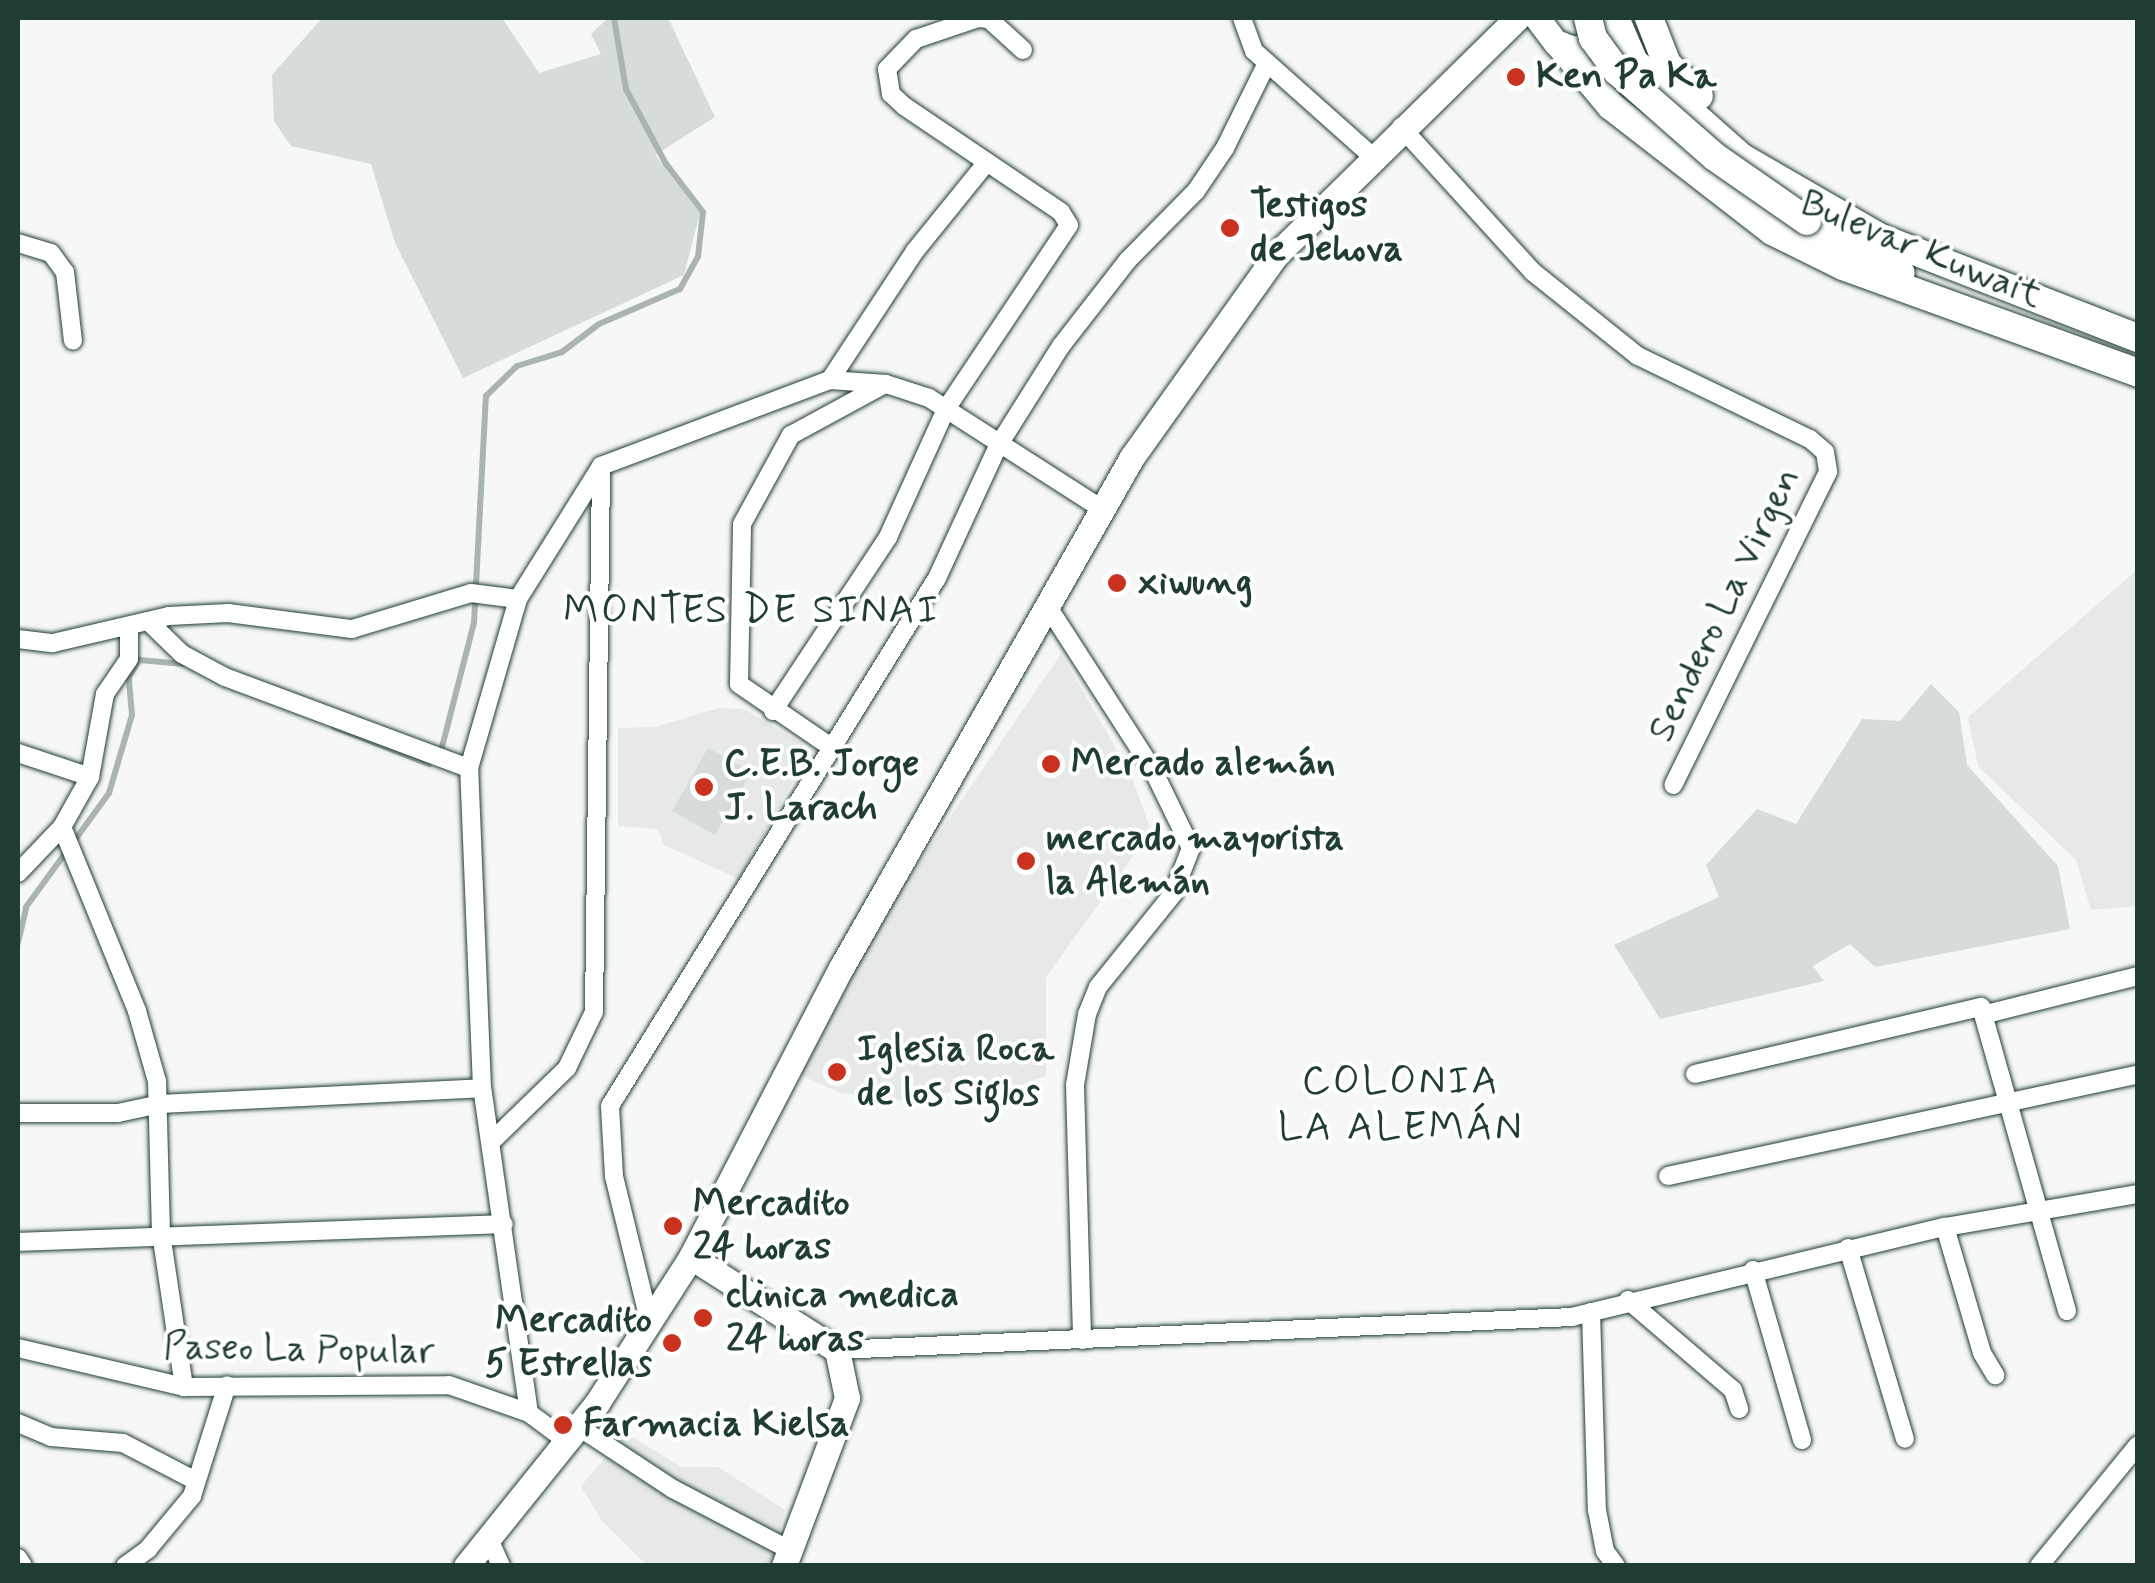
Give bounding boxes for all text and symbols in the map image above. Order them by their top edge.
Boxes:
place label: Ken Pa Ka [1536,54,1711,100]
marker: Ken Pa Ka [1505,66,1527,88]
street label: Bulevar Kuwait [1798,182,2044,318]
place label: Testigos de Jehova [1250,183,1408,272]
marker: Testigos de Jehova [1219,217,1241,239]
street label: Sendero La Virgen [1640,462,1810,748]
place label: xiwung [1137,560,1252,606]
marker: xiwung [1106,572,1128,594]
district label: MONTES DE SINAI [560,587,944,635]
place label: Mercado alemán [1071,741,1335,787]
place label: C.E.B. Jorge J. Larach [724,742,919,832]
marker: Mercado alemán [1040,753,1062,775]
marker: C.E.B. Jorge J. Larach [693,776,715,798]
place label: mercado mayorista la Alemán [1046,816,1343,906]
marker: mercado mayorista la Alemán [1015,850,1037,872]
place label: Iglesia Roca de los Siglos [857,1027,1051,1116]
district label: COLONIA LA ALEMÁN [1274,1058,1528,1152]
marker: Iglesia Roca de los Siglos [826,1061,848,1083]
place label: Mercadito 24 horas [693,1181,850,1270]
marker: Mercadito 24 horas [662,1215,684,1237]
place label: clinica medica 24 horas [726,1273,952,1362]
place label: Mercadito 5 Estrellas [485,1298,652,1388]
marker: clinica medica 24 horas [690,1305,716,1331]
street label: Paseo La Popular [167,1325,431,1375]
marker: Mercadito 5 Estrellas [661,1332,683,1354]
place label: Farmacia Kielsa [583,1402,852,1448]
marker: Farmacia Kielsa [552,1414,574,1436]

